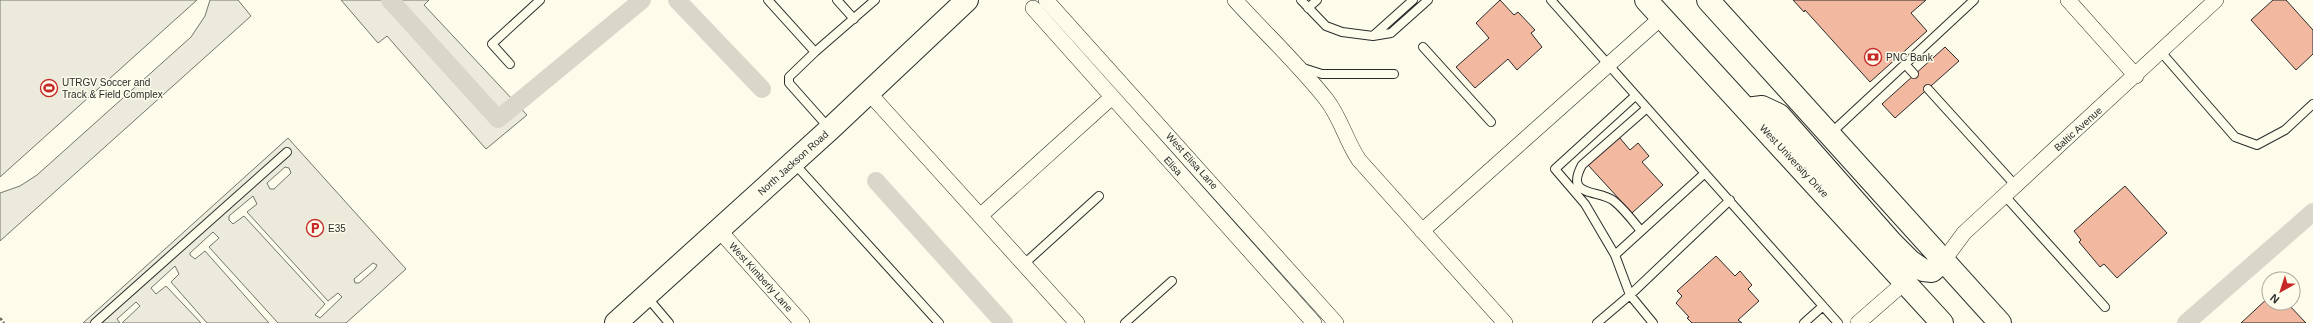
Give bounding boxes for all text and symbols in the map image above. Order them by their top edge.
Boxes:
bank icon: PNC Bank [1863,47,1883,67]
place label: PNC Bank [1886,52,1934,63]
place label: UTRGV Soccer and Track & Field Complex [62,77,163,100]
sports icon: UTRGV Soccer and Track & Field Complex [39,78,59,98]
street label: Baltic Avenue [2052,104,2104,153]
street label: West University Drive [1757,122,1831,200]
street label: North Jackson Road [756,129,830,197]
street label: West Elisa Lane [1163,130,1221,192]
street label: Elisa [1161,154,1185,178]
parking icon: E35 [305,218,325,238]
place label: E35 [328,223,346,234]
street label: West Kimberly Lane [727,240,795,314]
north arrow [2261,271,2301,311]
text: N [2268,292,2282,306]

